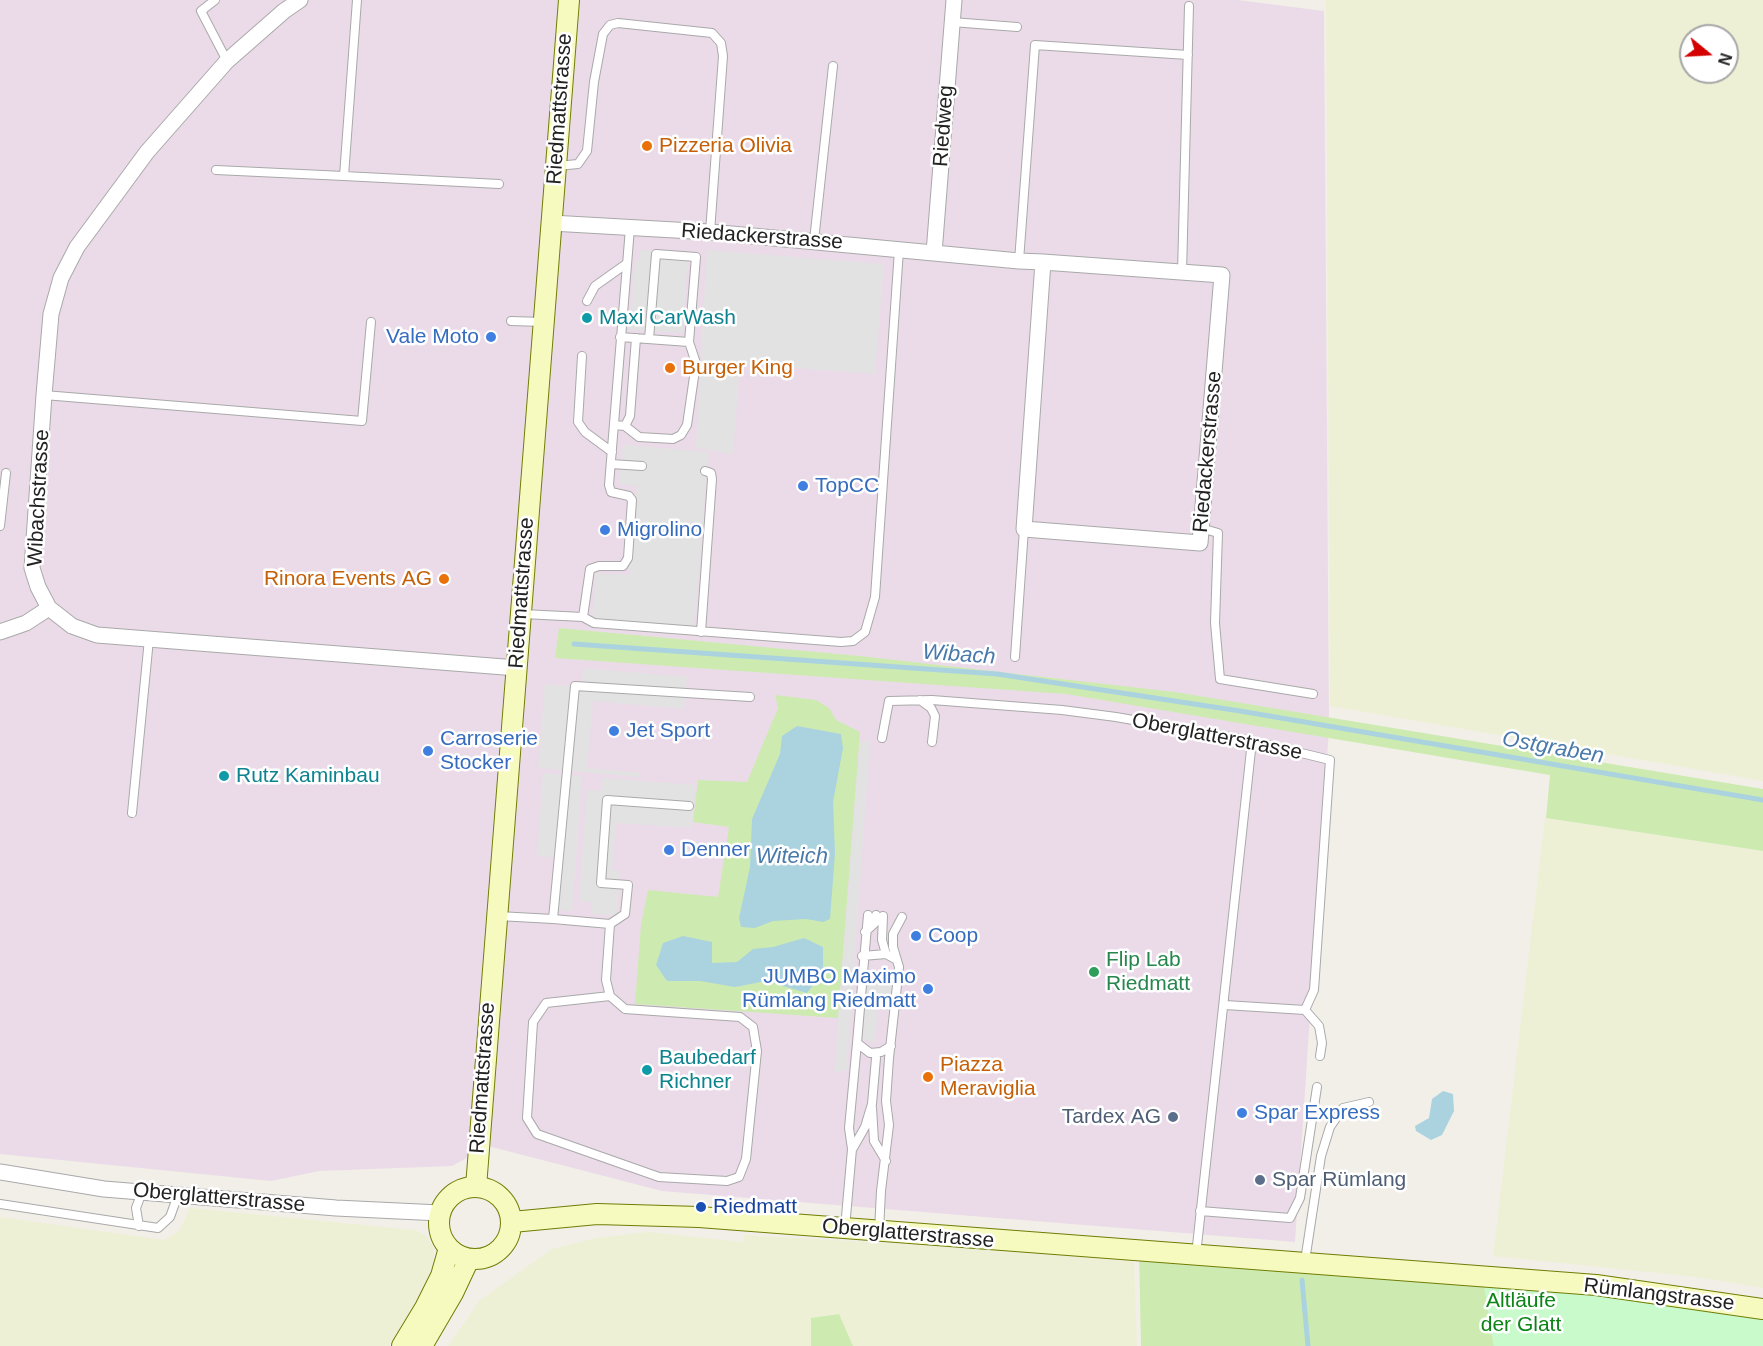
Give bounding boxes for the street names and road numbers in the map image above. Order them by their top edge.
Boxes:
street label: Riedmattstrasse [542,32,578,186]
street label: Riedweg [929,84,959,168]
street label: Riedackerstrasse [680,219,844,255]
street label: Riedackerstrasse [1188,370,1228,534]
street label: Wibachstrasse [23,429,55,567]
street label: Riedmattstrasse [504,516,540,670]
street label: Oberglatterstrasse [1130,708,1304,766]
street label: Riedmattstrasse [465,1001,501,1155]
street label: Oberglatterstrasse [132,1178,306,1218]
street label: Oberglatterstrasse [821,1214,995,1254]
street label: Rümlangstrasse [1582,1273,1736,1317]

